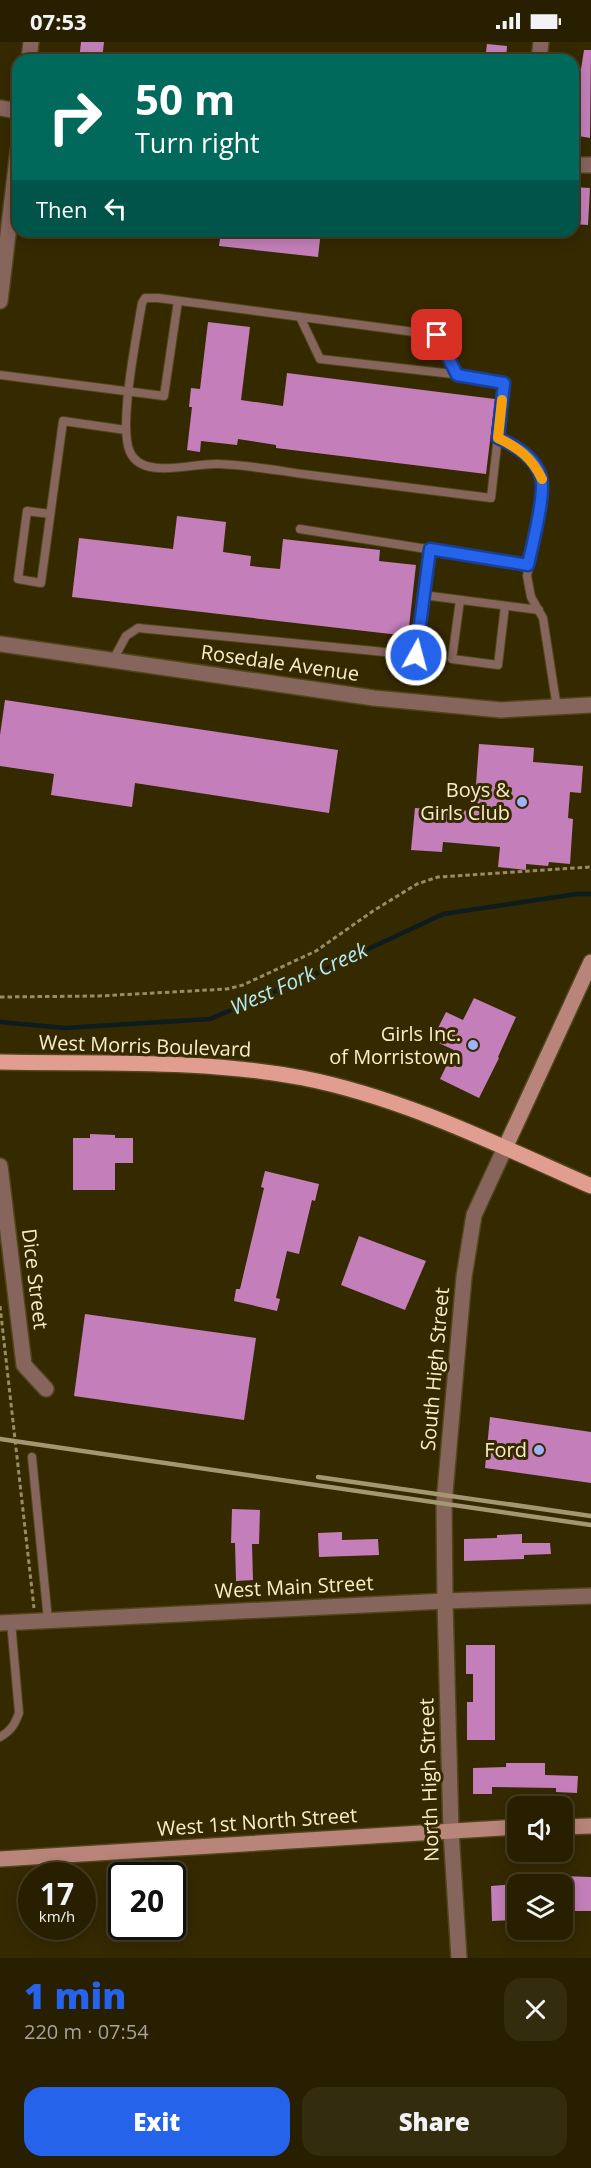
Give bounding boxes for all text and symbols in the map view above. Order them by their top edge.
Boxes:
text: 07:53 [30,6,87,36]
text: 50 m [135,70,235,127]
icon: right [36,78,114,156]
text: Turn right [135,124,260,161]
icon: left [99,192,132,225]
text: Then [36,194,87,224]
pin [411,309,462,360]
icon: arrive [420,318,453,351]
position arrow [384,623,448,687]
street label: Rosedale Avenue [199,638,361,687]
place label: Boys & Girls Club [420,776,510,826]
marker: Boys & Girls Club [515,795,529,809]
water label: West Fork Creek [226,935,372,1021]
place label: Girls Inc. of Morristown [329,1020,461,1070]
street label: West Morris Boulevard [38,1028,252,1063]
marker: Girls Inc. of Morristown [466,1038,480,1052]
street label: Dice Street [16,1227,55,1331]
street label: South High Street [414,1286,455,1452]
place label: Ford [484,1436,527,1463]
marker: Ford [532,1443,546,1457]
street label: West Main Street [214,1569,374,1604]
street label: North High Street [412,1698,445,1862]
map controls [507,1796,573,1940]
button: sound [507,1796,573,1862]
street label: West 1st North Street [156,1801,358,1842]
speed limit sign: 20 [108,1862,186,1940]
text: 17 [40,1873,74,1914]
button: layers [507,1874,573,1940]
text: km/h [39,1906,75,1926]
text: 1 min [24,1971,126,2020]
button: close [504,1978,567,2041]
text: 220 m · 07:54 [24,2018,149,2045]
button: Exit [24,2087,290,2156]
button: Share [302,2087,567,2156]

